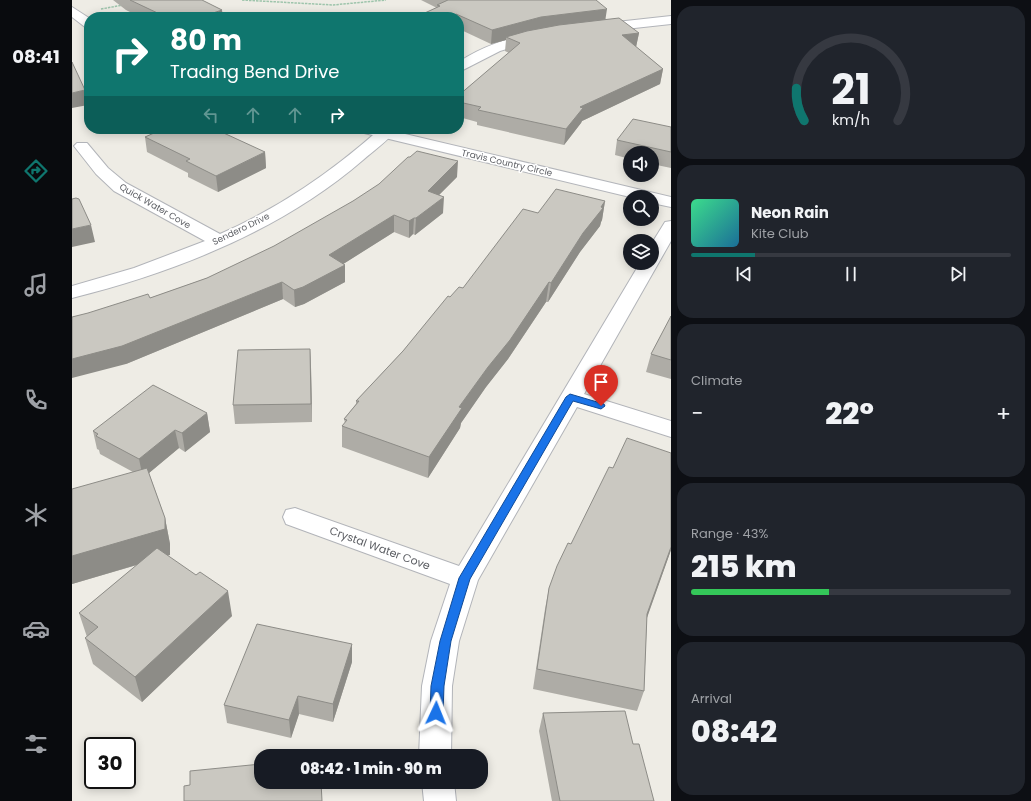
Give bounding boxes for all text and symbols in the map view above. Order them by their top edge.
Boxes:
text: 80 m [170,21,242,60]
icon: right [104,28,156,80]
text: 08:41 [12,44,60,69]
text: Trading Bend Drive [170,59,340,84]
text: 21 [831,59,871,118]
icon: left [200,104,222,126]
icon: ahead [242,104,264,126]
icon: ahead [284,104,306,126]
icon: right [326,104,348,126]
text: km/h [832,109,870,129]
map controls [623,146,659,270]
button: sound [623,146,659,182]
street label: Travis Country Circle [460,147,554,179]
icon: directions [22,157,50,185]
street label: Quick Water Cove [117,181,193,232]
button: search [623,190,659,226]
text: Neon Rain [751,202,829,223]
street label: Sendero Drive [210,210,272,248]
text: Kite Club [751,224,809,243]
button: layers [623,234,659,270]
icon: previous [733,263,755,285]
icon: pause [840,263,862,285]
icon: next [947,263,969,285]
icon: music [22,271,50,299]
pin [584,365,618,406]
icon: arrive [590,371,612,393]
text: Climate [691,371,742,390]
icon: phone [22,386,50,414]
text: 22° [825,392,874,435]
text: − [691,398,703,429]
text: + [996,398,1011,429]
icon: climate [22,501,50,529]
street label: Crystal Water Cove [327,522,433,574]
text: Range · 43% [691,524,768,543]
text: 215 km [691,545,796,588]
icon: car [22,615,50,643]
text: Arrival [691,689,732,708]
position arrow [415,692,457,734]
text: 08:42 [691,710,777,753]
icon: filters [22,730,50,758]
speed limit sign: 30 [84,737,136,789]
text: 08:42 · 1 min · 90 m [300,758,442,779]

